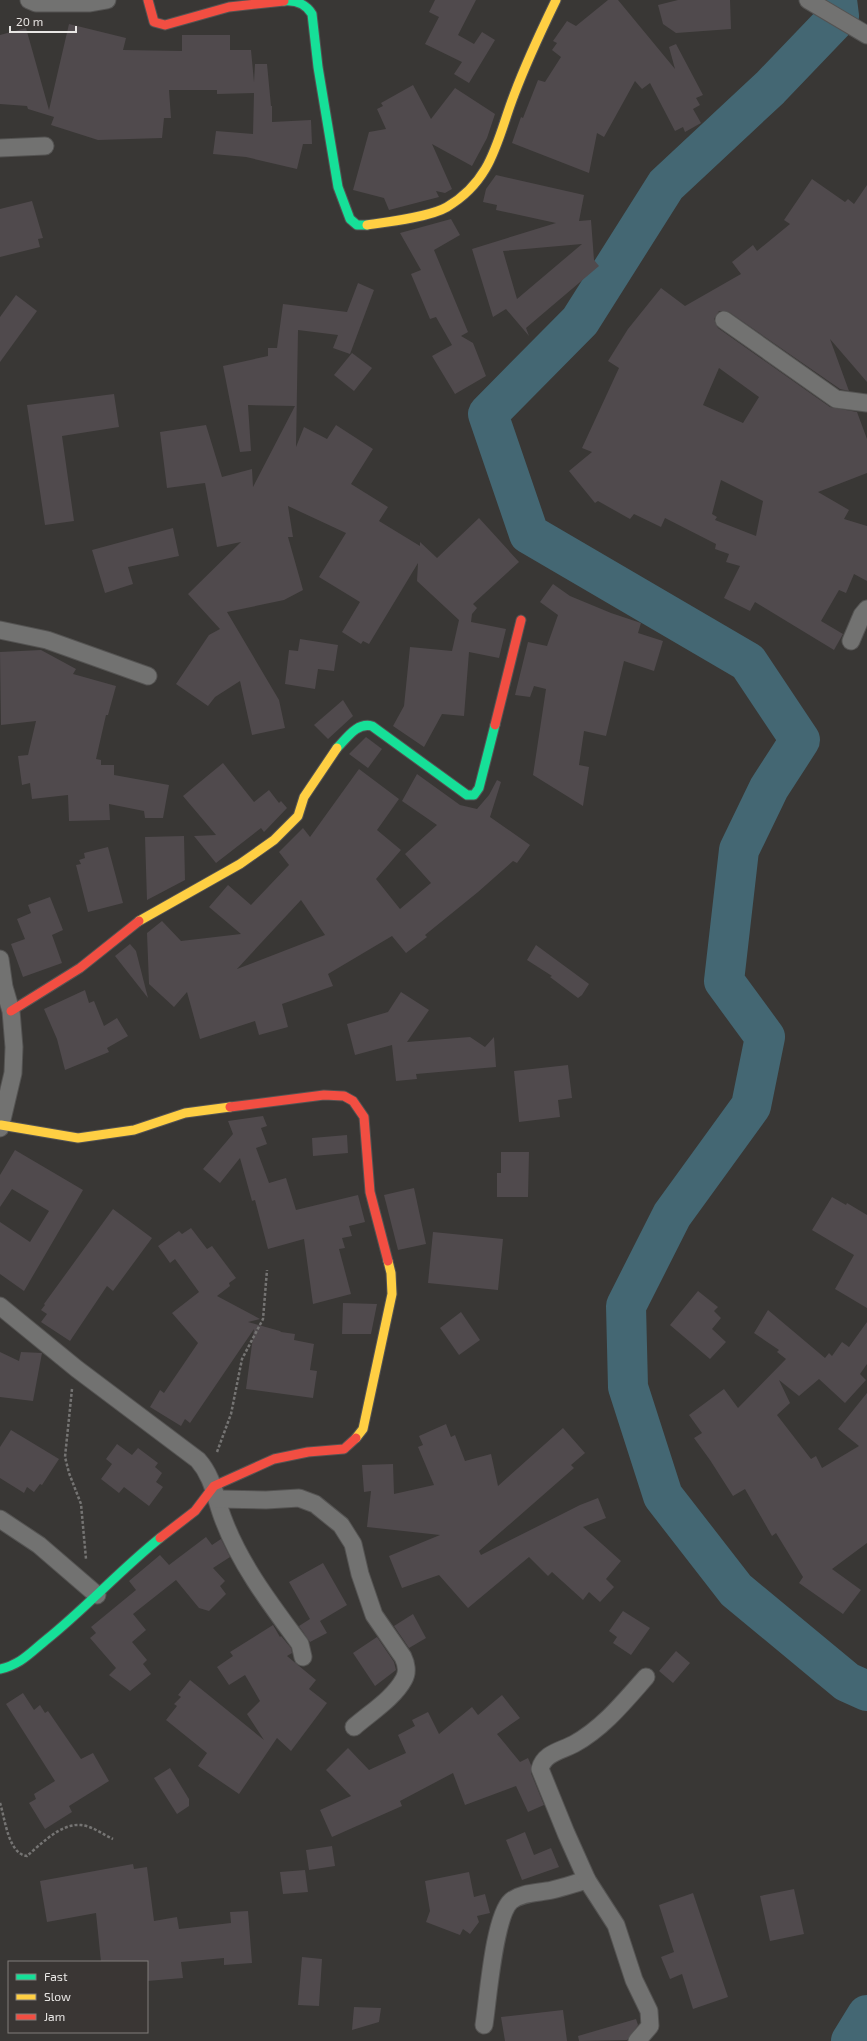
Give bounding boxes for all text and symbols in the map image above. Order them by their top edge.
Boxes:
scale bar [10,8,76,34]
text: 20 m [16,14,43,28]
legend [8,1961,148,2033]
text: Fast [44,1969,68,1983]
text: Slow [44,1989,71,2003]
text: Jam [44,2009,65,2023]

